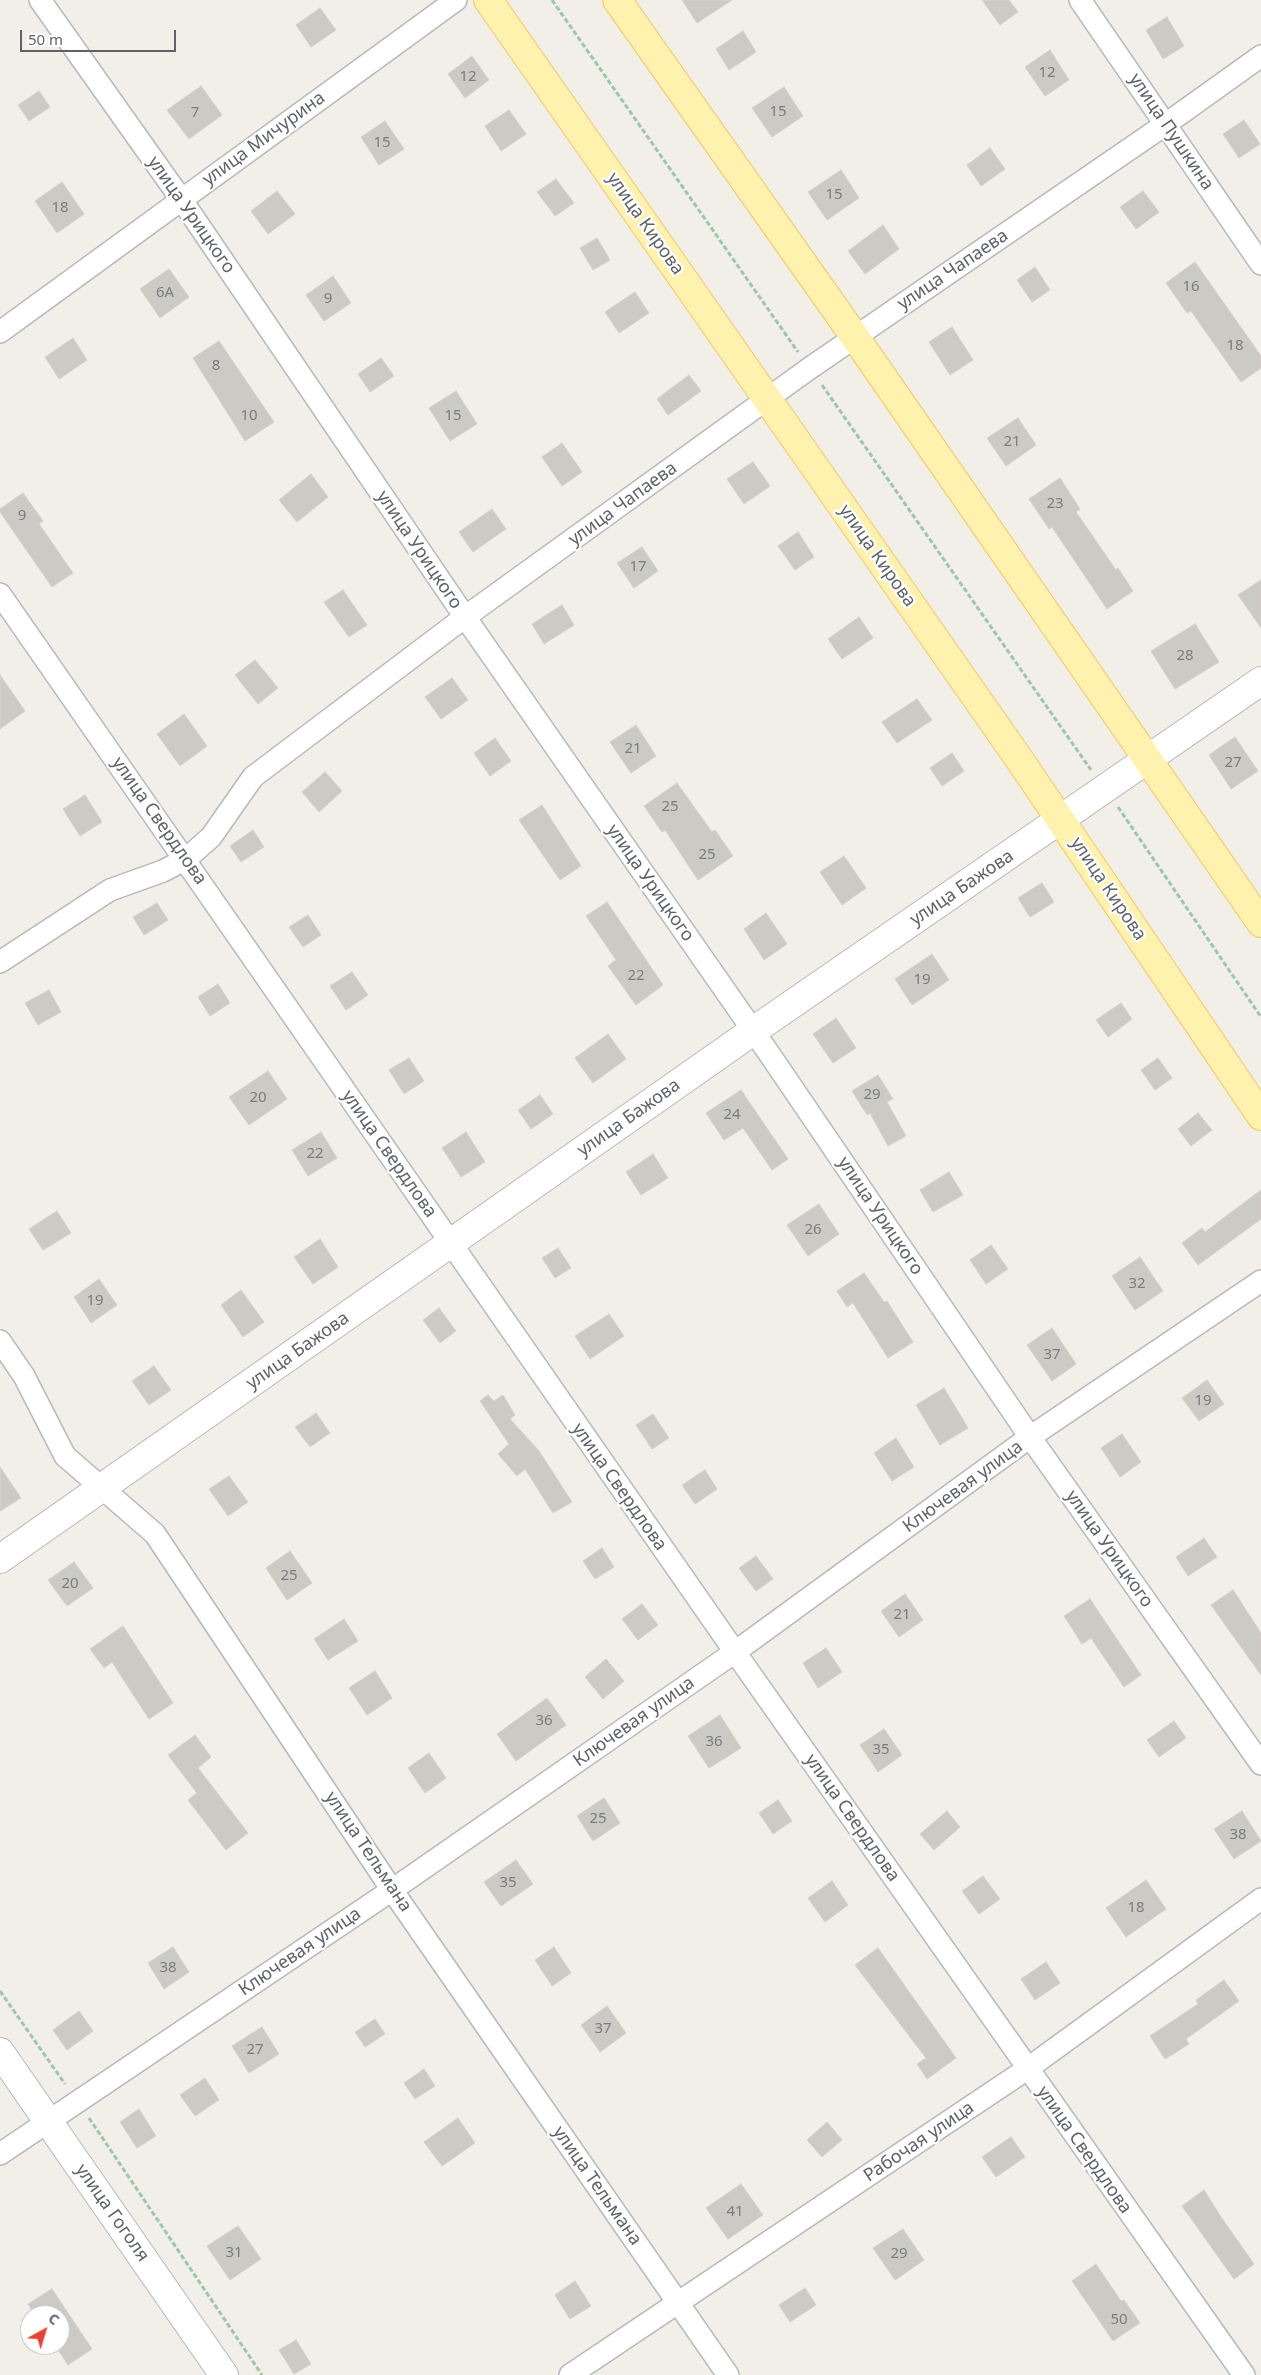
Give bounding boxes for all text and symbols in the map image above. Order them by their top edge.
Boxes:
scale bar [22,20,179,52]
text: 50 m [28,29,63,49]
house number: 12 [1038,64,1056,82]
house number: 12 [459,68,477,86]
street label: улица Пушкина [1124,70,1218,194]
street label: улица Мичурина [199,87,329,191]
house number: 15 [769,103,787,121]
house number: 7 [191,104,199,122]
house number: 15 [373,134,391,152]
street label: улица Урицкого [143,152,239,278]
street label: улица Кирова [602,169,688,279]
house number: 15 [825,186,843,204]
house number: 18 [51,199,69,217]
street label: улица Чапаева [894,225,1012,315]
house number: 16 [1182,278,1200,296]
house number: 6А [156,284,174,302]
house number: 9 [324,290,332,308]
house number: 18 [1226,337,1244,355]
house number: 8 [212,357,220,375]
house number: 10 [240,407,258,425]
house number: 15 [444,407,462,425]
house number: 21 [1003,433,1021,451]
street label: улица Чапаева [565,457,681,551]
street label: улица Урицкого [371,487,467,613]
house number: 23 [1046,495,1064,513]
street label: улица Кирова [834,501,920,611]
house number: 9 [18,507,26,525]
house number: 17 [629,558,647,576]
house number: 28 [1176,647,1194,665]
house number: 21 [624,740,642,758]
street label: улица Свердлова [107,753,211,889]
house number: 27 [1224,754,1242,772]
house number: 25 [661,798,679,816]
street label: улица Урицкого [602,820,698,946]
street label: улица Кирова [1066,833,1150,945]
street label: улица Бажова [906,845,1018,931]
house number: 25 [698,846,716,864]
house number: 22 [627,967,645,985]
house number: 19 [913,971,931,989]
street label: улица Бажова [573,1075,685,1161]
street label: улица Свердлова [337,1086,441,1222]
house number: 29 [863,1086,881,1104]
house number: 20 [249,1089,267,1107]
house number: 24 [723,1106,741,1124]
house number: 22 [306,1145,324,1163]
street label: улица Урицкого [832,1153,928,1279]
house number: 26 [804,1221,822,1239]
house number: 32 [1128,1275,1146,1293]
house number: 19 [86,1292,104,1310]
street label: улица Бажова [242,1308,354,1394]
house number: 37 [1043,1346,1061,1364]
house number: 19 [1194,1392,1212,1410]
street label: улица Свердлова [567,1419,671,1555]
street label: Ключевая улица [899,1436,1027,1538]
street label: улица Урицкого [1061,1486,1157,1612]
house number: 25 [280,1567,298,1585]
house number: 20 [61,1575,79,1593]
house number: 21 [893,1606,911,1624]
street label: Ключевая улица [569,1672,699,1772]
house number: 36 [535,1712,553,1730]
house number: 36 [705,1733,723,1751]
house number: 35 [872,1741,890,1759]
street label: улица Свердлова [800,1750,904,1886]
street label: улица Тельмана [320,1788,416,1916]
house number: 25 [589,1810,607,1828]
house number: 38 [1229,1826,1247,1844]
house number: 35 [499,1874,517,1892]
house number: 18 [1127,1899,1145,1917]
street label: Ключевая улица [235,1903,365,2001]
house number: 38 [159,1959,177,1977]
house number: 37 [594,2020,612,2038]
house number: 27 [246,2041,264,2059]
street label: улица Свердлова [1032,2082,1136,2218]
street label: Рабочая улица [860,2097,978,2187]
street label: улица Тельмана [548,2122,646,2250]
street label: улица Гоголя [70,2160,154,2266]
house number: 41 [726,2203,744,2221]
house number: 31 [225,2244,243,2262]
house number: 29 [890,2245,908,2263]
north arrow [20,2305,70,2355]
text: С [45,2309,64,2329]
house number: 50 [1110,2311,1128,2329]

